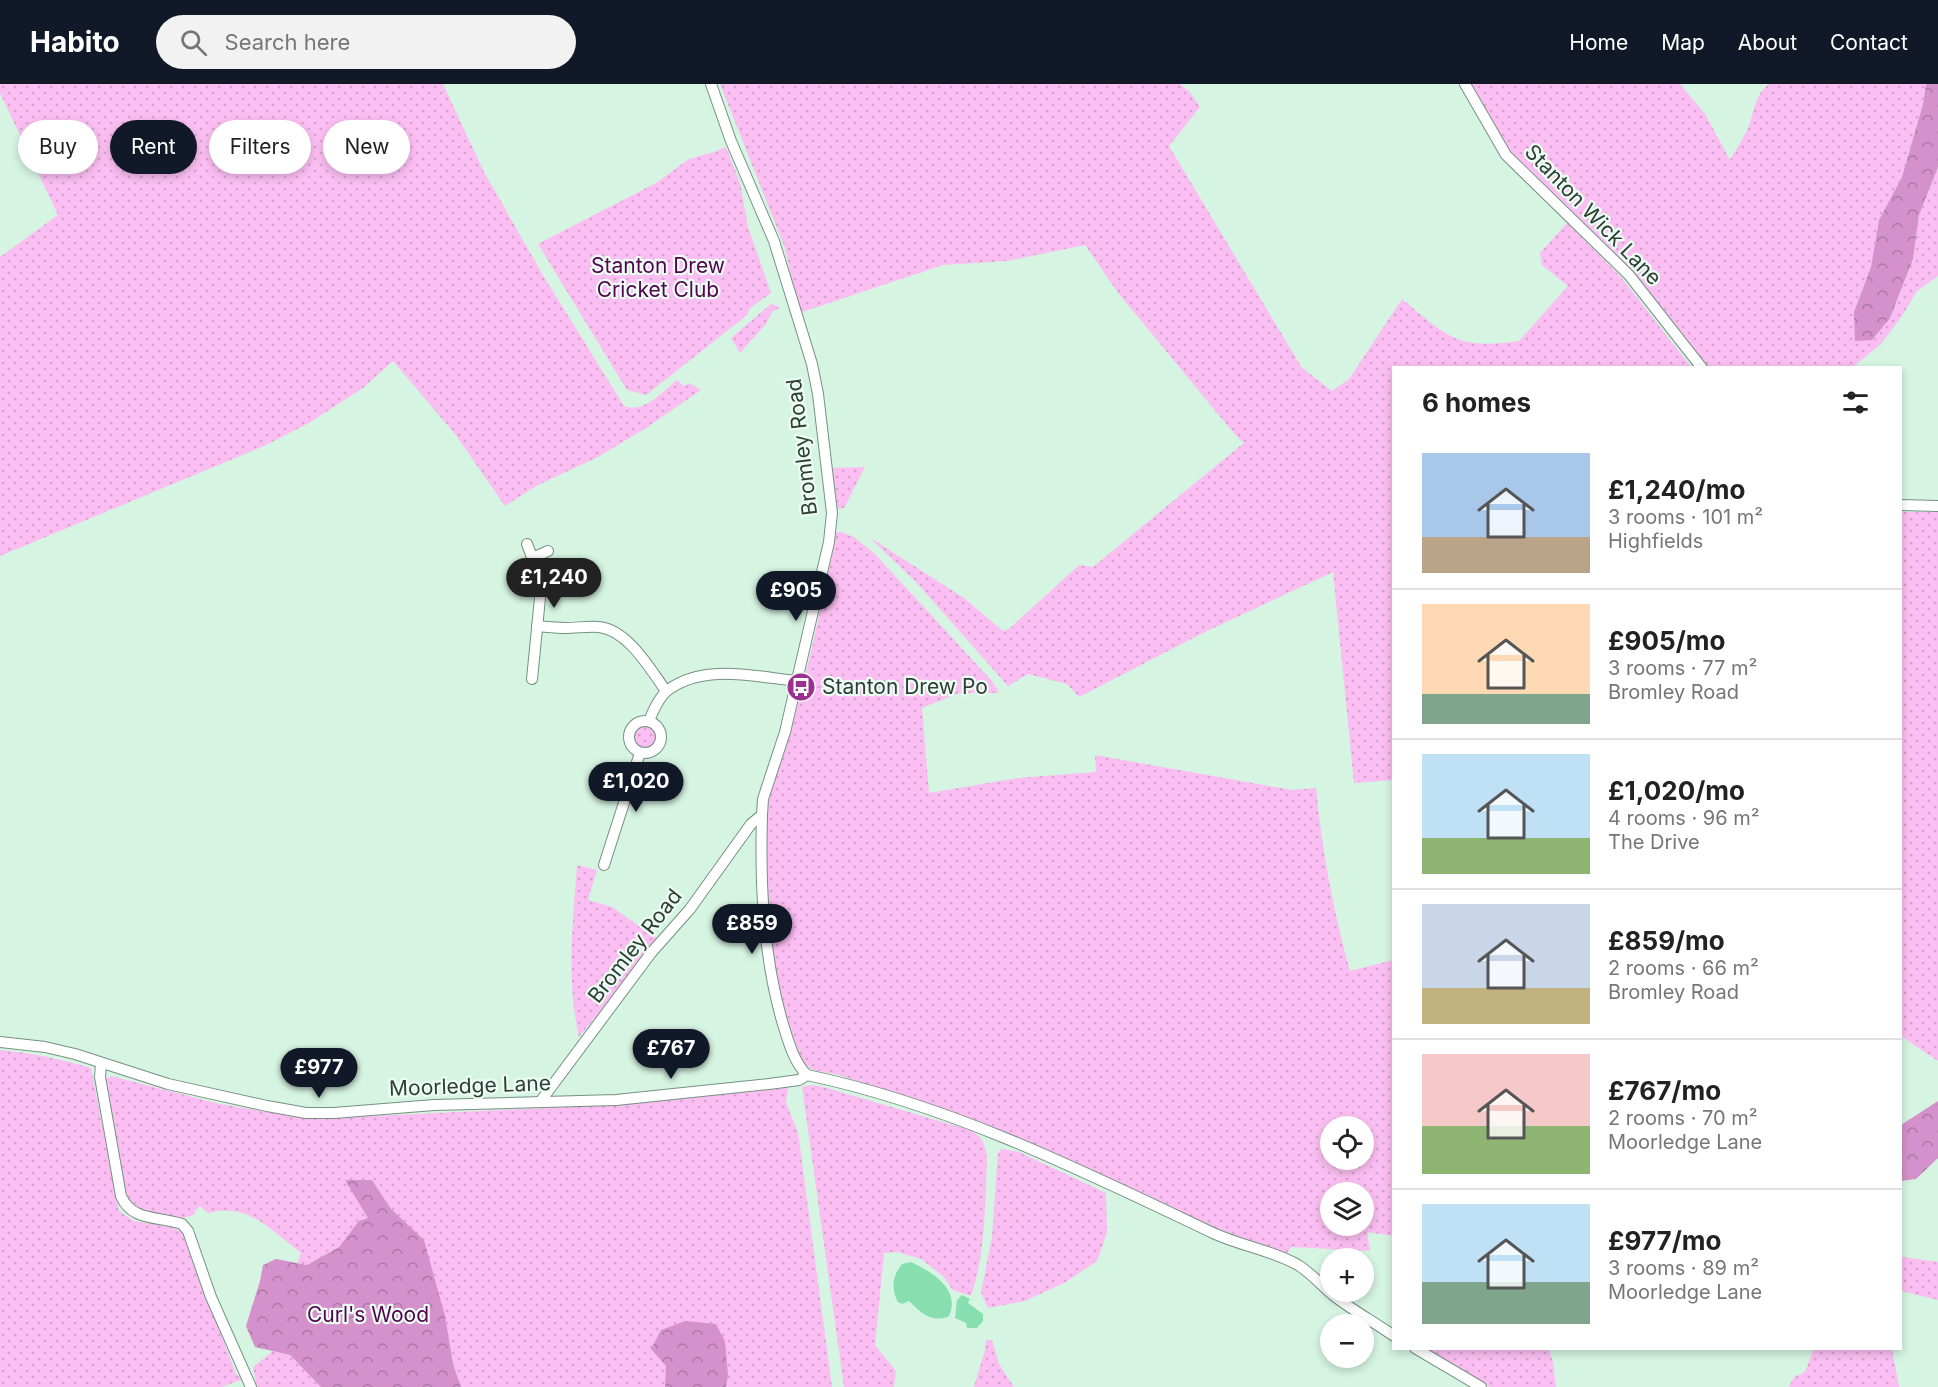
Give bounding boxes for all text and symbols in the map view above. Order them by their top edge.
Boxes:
search box [156,15,576,69]
text: Habito [30,25,120,59]
icon: search [177,26,210,59]
text: Search here [225,29,350,55]
text: Home [1569,30,1628,55]
text: Map [1661,30,1705,55]
text: About [1738,30,1797,55]
text: Contact [1830,30,1908,55]
chip: Buy [18,120,98,174]
chip: Rent [110,120,197,174]
chip: Filters [209,120,311,174]
chip: New [323,120,410,174]
street label: Stanton Wick Lane [1520,139,1667,290]
park label: Stanton Drew Cricket Club [591,253,725,302]
street label: Bromley Road [781,377,822,517]
icon: filters [1839,386,1872,419]
text: 6 homes [1422,387,1531,418]
text: £1,240/mo [1608,474,1745,505]
icon: home [1470,477,1542,549]
text: 3 rooms · 101 m² [1608,505,1763,529]
text: Highfields [1608,529,1703,553]
pin: £1,240 [505,558,603,609]
text: £1,240 [520,565,588,589]
pin: £905 [760,571,832,622]
text: £905 [770,578,822,602]
text: £905/mo [1608,625,1725,656]
icon: home [1470,628,1542,700]
text: 3 rooms · 77 m² [1608,656,1757,680]
bus stop icon: Stanton Drew Po [785,671,817,703]
place label: Stanton Drew Po [822,674,988,699]
text: Bromley Road [1608,680,1739,704]
pin: £1,020 [587,762,685,813]
text: £1,020 [602,769,670,793]
text: £1,020/mo [1608,775,1745,806]
icon: home [1470,778,1542,850]
text: 4 rooms · 96 m² [1608,806,1760,830]
text: The Drive [1608,830,1700,854]
street label: Bromley Road [582,884,687,1008]
pin: £859 [716,904,788,955]
text: £859 [726,911,778,935]
text: £859/mo [1608,925,1725,956]
icon: home [1470,928,1542,1000]
text: 2 rooms · 66 m² [1608,956,1759,980]
text: Bromley Road [1608,980,1739,1004]
pin: £767 [635,1029,707,1080]
text: £767 [647,1036,695,1060]
pin: £977 [283,1048,355,1099]
text: £977 [294,1055,344,1079]
street label: Moorledge Lane [389,1070,551,1101]
text: £767/mo [1608,1075,1721,1106]
icon: home [1470,1078,1542,1150]
text: 2 rooms · 70 m² [1608,1106,1758,1130]
map controls [1320,1116,1374,1368]
button: locate [1320,1116,1374,1170]
text: Moorledge Lane [1608,1130,1762,1154]
button: layers [1320,1182,1374,1236]
text: £977/mo [1608,1225,1722,1256]
icon: home [1470,1228,1542,1300]
button: + [1320,1248,1374,1302]
text: 3 rooms · 89 m² [1608,1256,1759,1280]
text: Moorledge Lane [1608,1280,1762,1304]
park label: Curl's Wood [307,1302,429,1327]
button: − [1320,1314,1374,1368]

